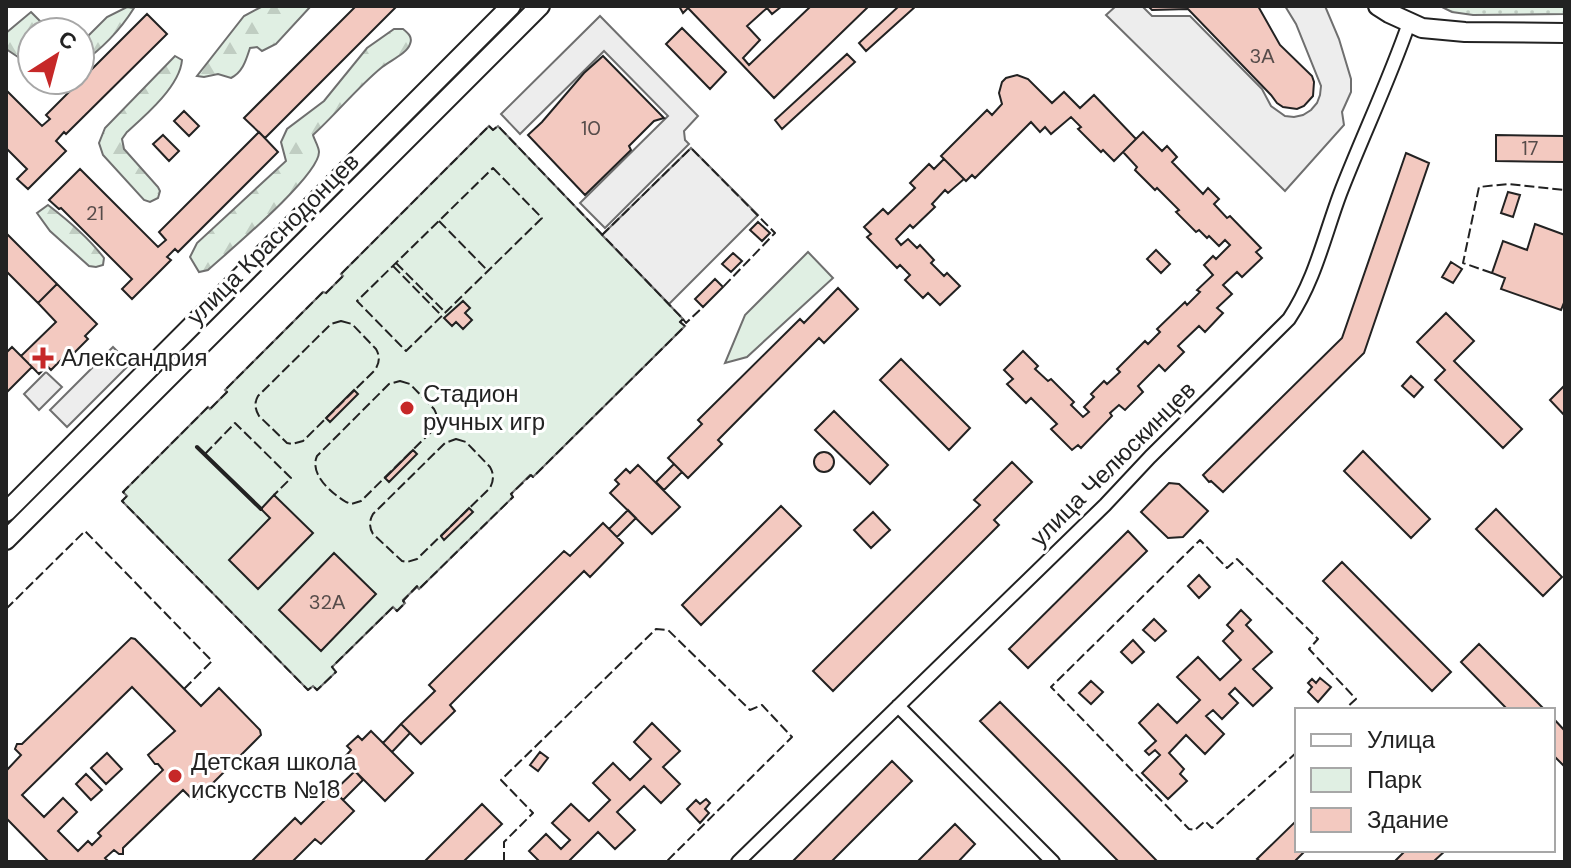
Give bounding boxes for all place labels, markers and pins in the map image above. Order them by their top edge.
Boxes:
place label: Александрия [61,342,207,373]
marker: Александрия [32,347,54,369]
place label: Стадион ручных игр [423,378,545,437]
marker: Стадион ручных игр [398,399,416,417]
place label: Детская школа искусств №18 [191,746,357,805]
marker: Детская школа искусств №18 [166,767,184,785]

